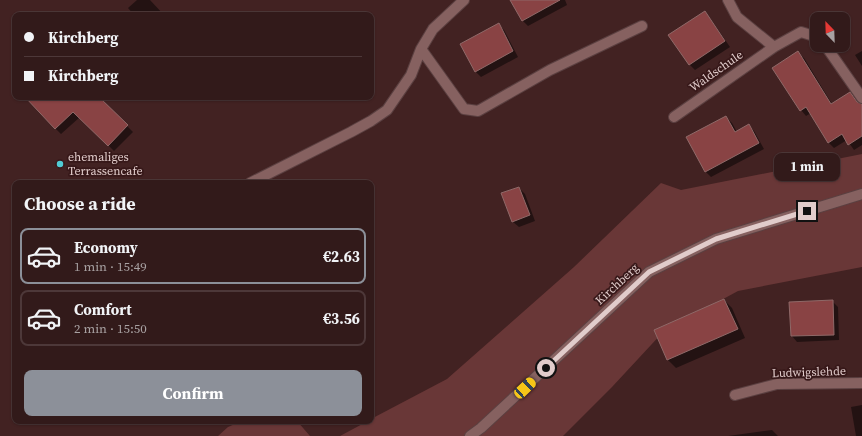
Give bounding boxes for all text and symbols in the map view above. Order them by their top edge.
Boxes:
north arrow [810,12,850,52]
map controls [810,12,850,52]
text: Kirchberg [48,27,118,48]
street label: Waldschule [686,47,746,95]
text: Kirchberg [48,65,118,86]
place label: ehemaliges Terrassencafe [68,149,143,179]
callout: 1 min [774,153,840,181]
text: 1 min [790,158,824,175]
marker: ehemaliges Terrassencafe [55,159,65,169]
text: Choose a ride [24,191,136,216]
route end [798,202,816,220]
text: Economy [74,237,138,258]
icon: car [26,238,62,274]
text: €2.63 [323,246,360,267]
text: 1 min · 15:49 [74,258,147,275]
street label: Kirchberg [592,260,642,308]
text: Comfort [74,299,132,320]
icon: car [26,300,62,336]
text: €3.56 [323,308,360,329]
text: 2 min · 15:50 [74,320,147,337]
route start [537,359,555,377]
street label: Ludwigslehde [772,363,846,381]
button: Confirm [24,370,362,416]
car [512,375,538,401]

